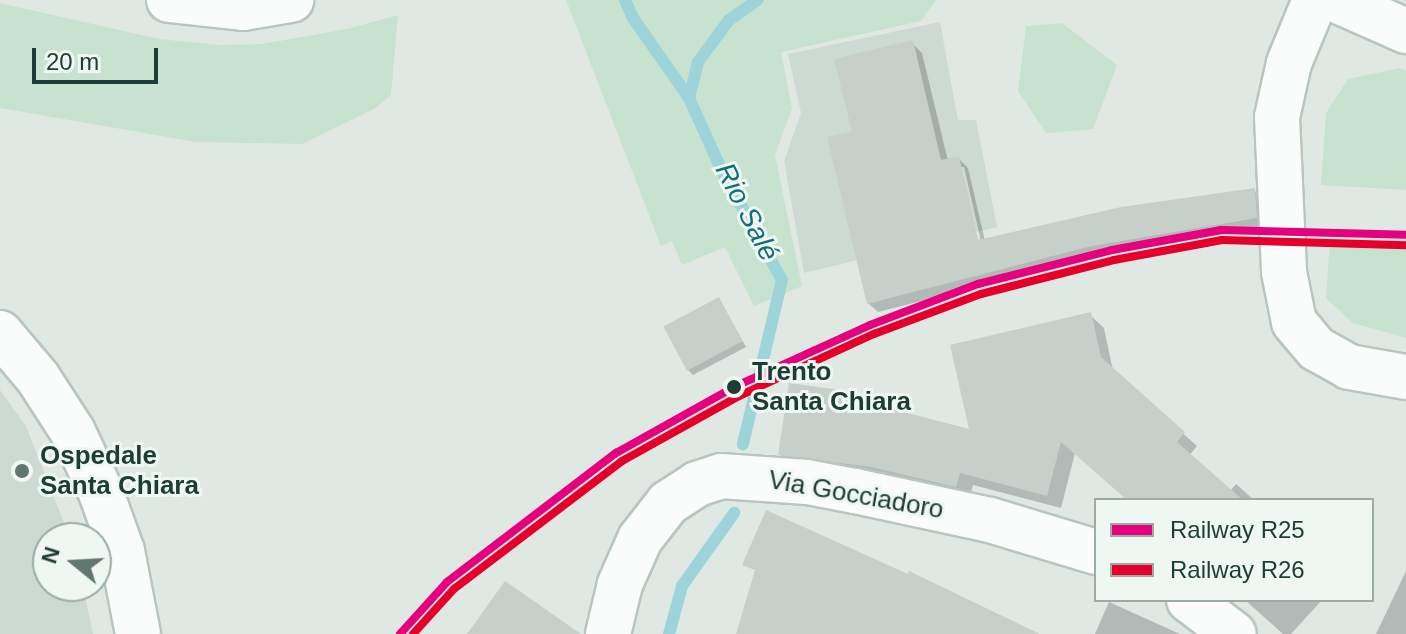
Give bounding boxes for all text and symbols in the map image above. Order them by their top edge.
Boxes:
scale bar [36,32,162,82]
text: 20 m [46,48,99,75]
water label: Rio Salé [708,157,786,267]
place label: Trento Santa Chiara [752,356,911,418]
marker: Trento Santa Chiara [723,376,745,398]
place label: Ospedale Santa Chiara [40,440,199,502]
marker: Ospedale Santa Chiara [11,460,33,482]
street label: Via Gocciadoro [766,464,946,526]
legend [1094,498,1374,602]
text: Railway R25 [1170,516,1305,543]
north arrow [32,522,112,602]
text: N [36,544,65,566]
text: Railway R26 [1170,556,1305,583]

